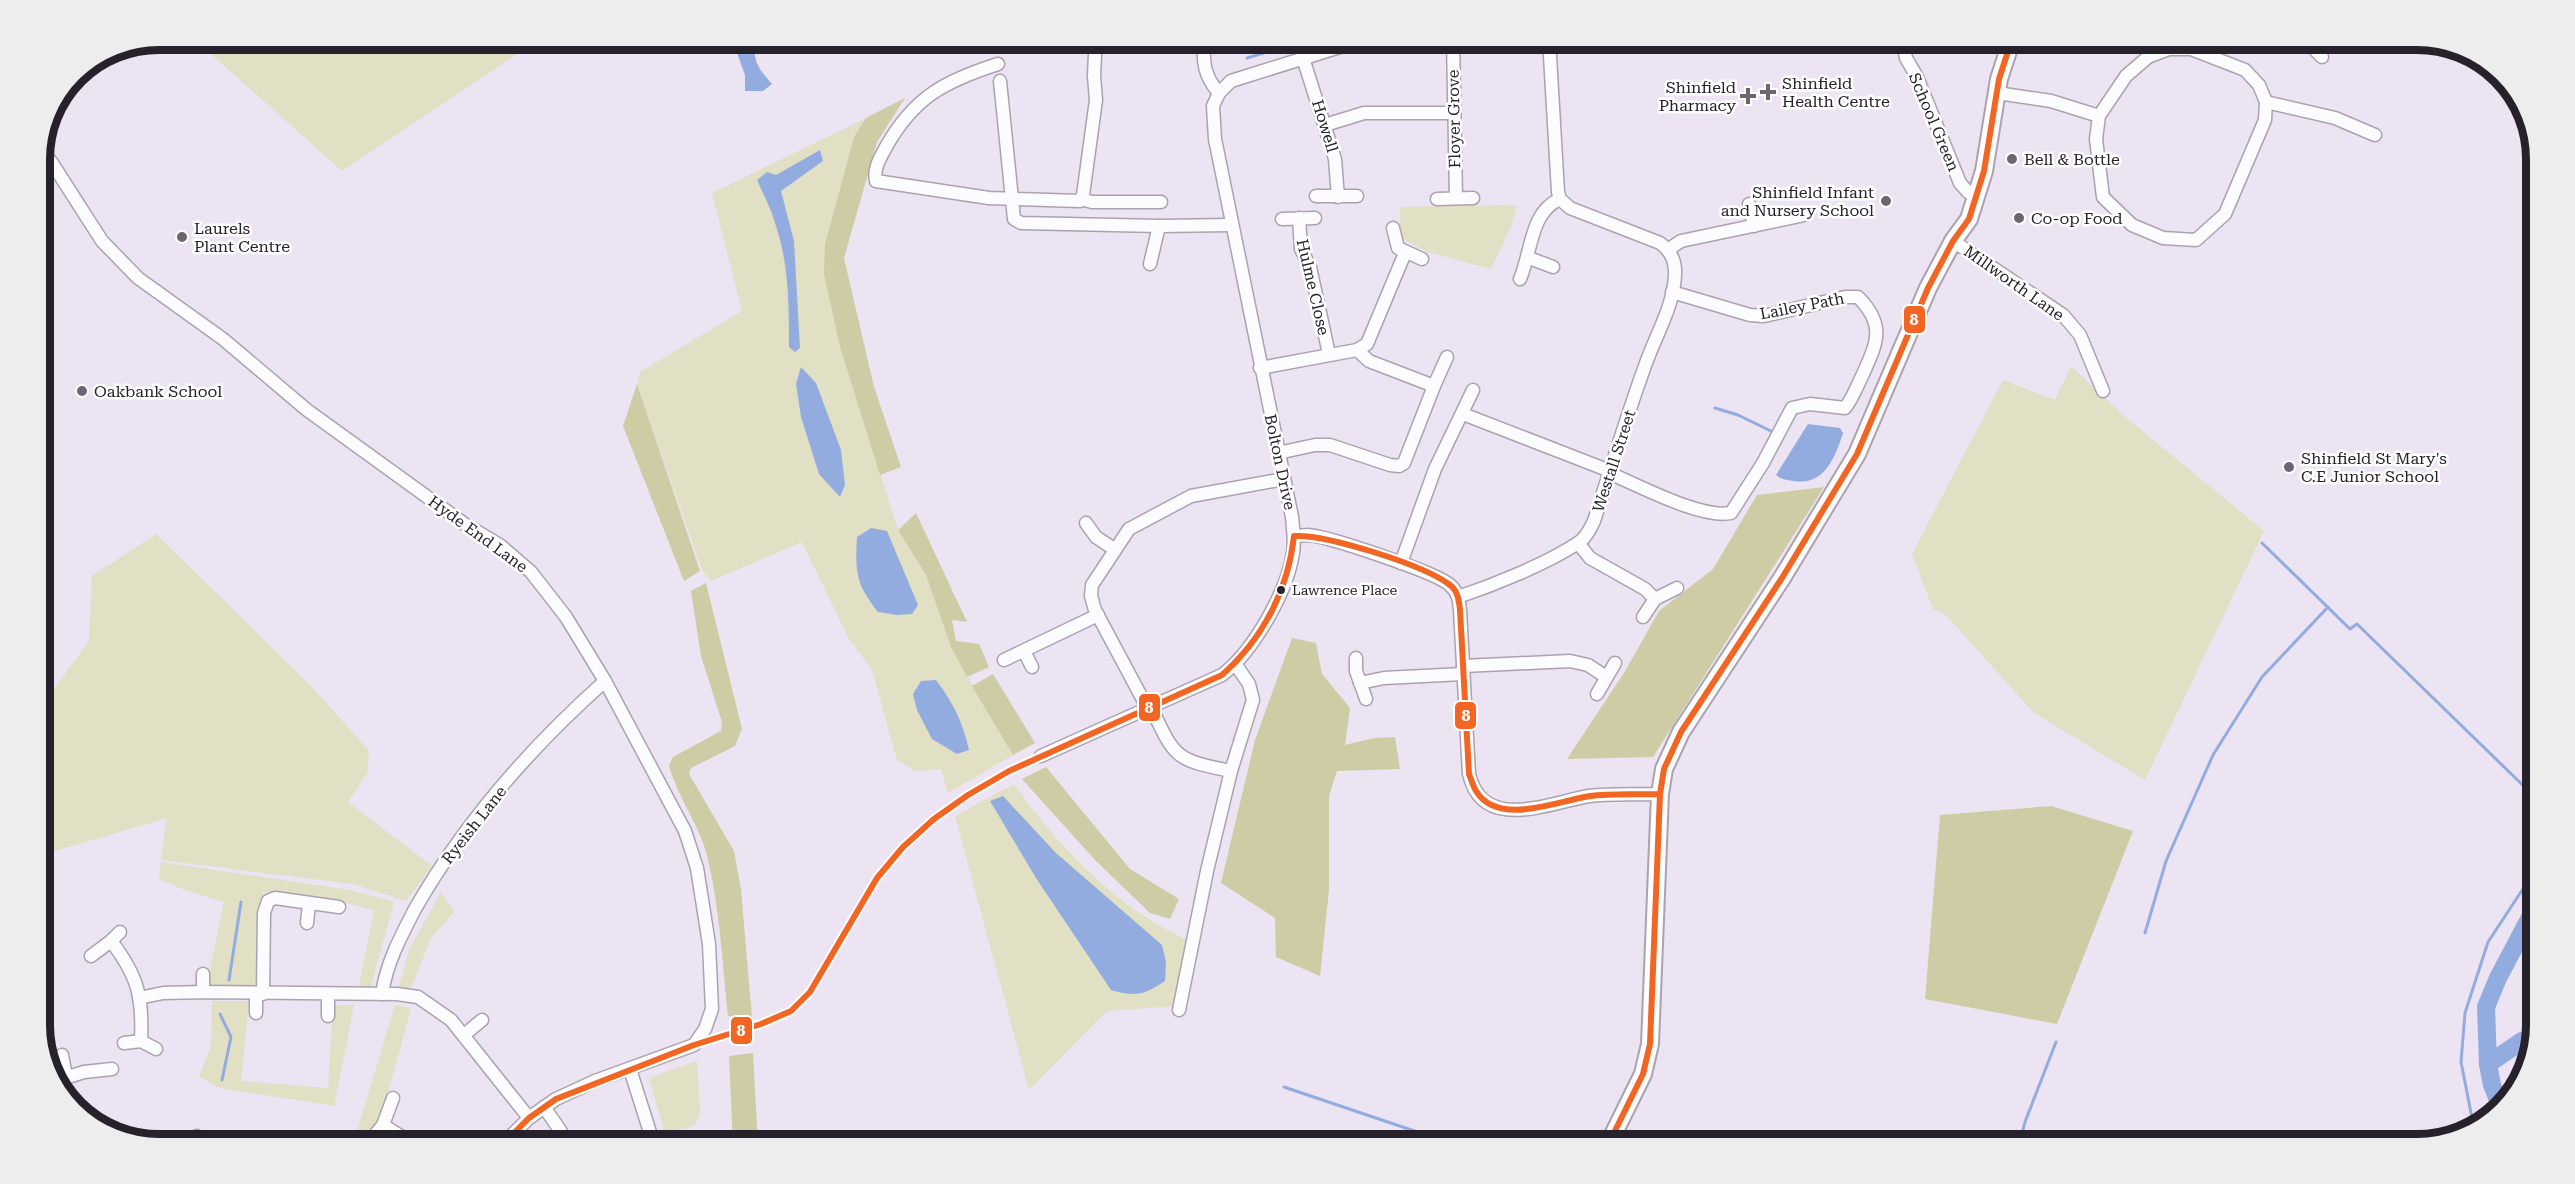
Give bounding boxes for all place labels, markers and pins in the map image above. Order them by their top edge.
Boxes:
place label: Shinfield Health Centre [1782,74,1890,111]
place label: Shinfield Pharmacy [1659,78,1737,115]
marker: Shinfield Health Centre [1759,83,1777,101]
marker: Shinfield Pharmacy [1741,89,1755,103]
place label: Bell & Bottle [2024,150,2120,169]
marker: Bell & Bottle [2005,152,2019,166]
place label: Shinfield Infant and Nursery School [1721,183,1874,220]
marker: Shinfield Infant and Nursery School [1879,194,1893,208]
place label: Co-op Food [2031,209,2123,228]
marker: Co-op Food [2012,211,2026,225]
place label: Laurels Plant Centre [194,219,290,256]
marker: Laurels Plant Centre [175,230,189,244]
place label: Oakbank School [94,382,222,401]
marker: Oakbank School [75,384,89,398]
place label: Shinfield St Mary's C.E Junior School [2301,449,2447,486]
marker: Shinfield St Mary's C.E Junior School [2282,460,2296,474]
place label: Lawrence Place [1292,582,1398,598]
marker: Lawrence Place [1275,584,1287,596]

